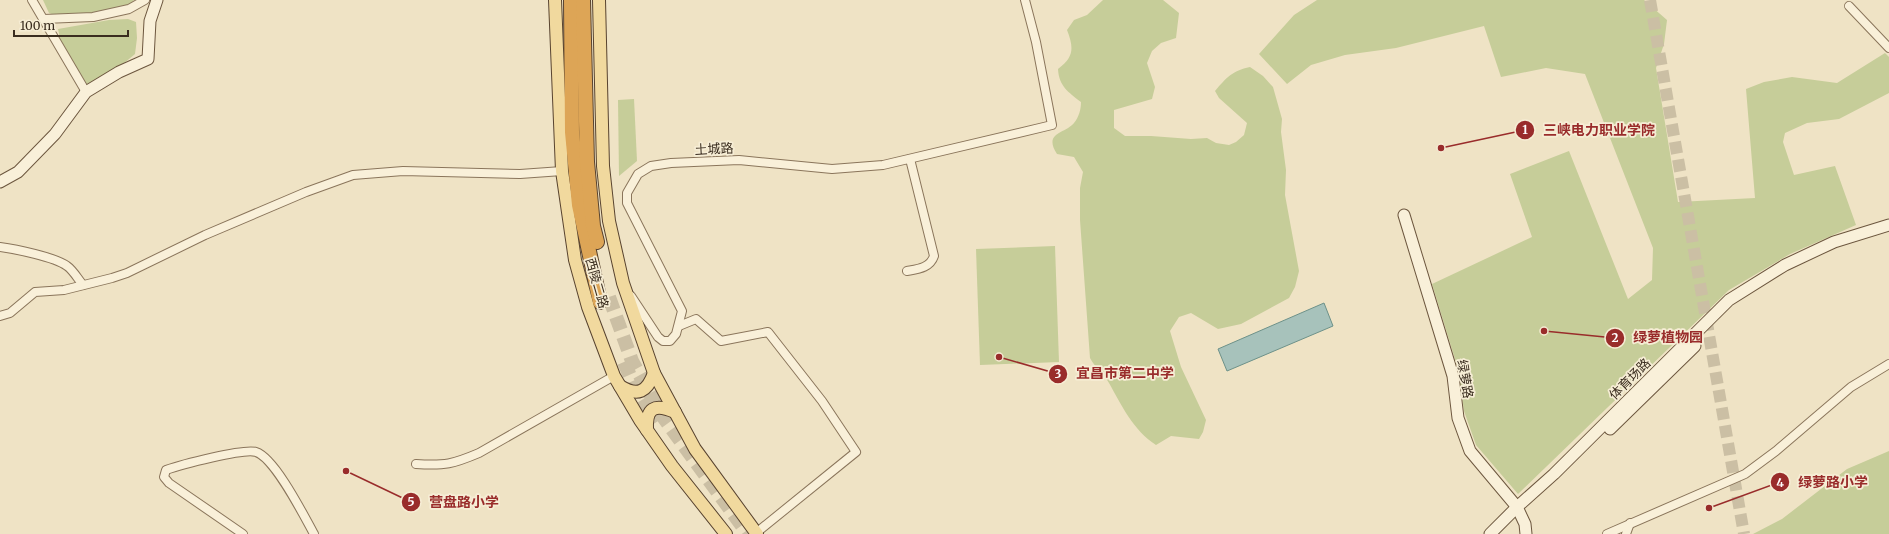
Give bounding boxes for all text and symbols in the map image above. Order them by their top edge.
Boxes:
scale bar [14,12,128,38]
text: 100 m [20,18,55,33]
callout: 三峡电力职业学院 [1515,117,1663,143]
text: 三峡电力职业学院 [1543,121,1655,139]
text: 1 [1522,122,1528,137]
street label: 土城路 [694,139,734,159]
street label: 西陵二路 [582,256,612,310]
callout: 绿萝植物园 [1605,325,1711,351]
text: 绿萝植物园 [1633,328,1703,346]
text: 2 [1611,330,1619,345]
street label: 体育场路 [1606,355,1654,403]
street label: 绿萝路 [1453,358,1477,400]
callout: 宜昌市第二中学 [1048,361,1182,387]
text: 宜昌市第二中学 [1076,364,1174,382]
text: 3 [1055,366,1062,381]
callout: 绿萝路小学 [1770,469,1876,495]
text: 绿萝路小学 [1798,473,1868,491]
text: 4 [1776,475,1784,490]
callout: 营盘路小学 [401,489,507,515]
text: 营盘路小学 [429,493,499,511]
text: 5 [407,494,415,509]

